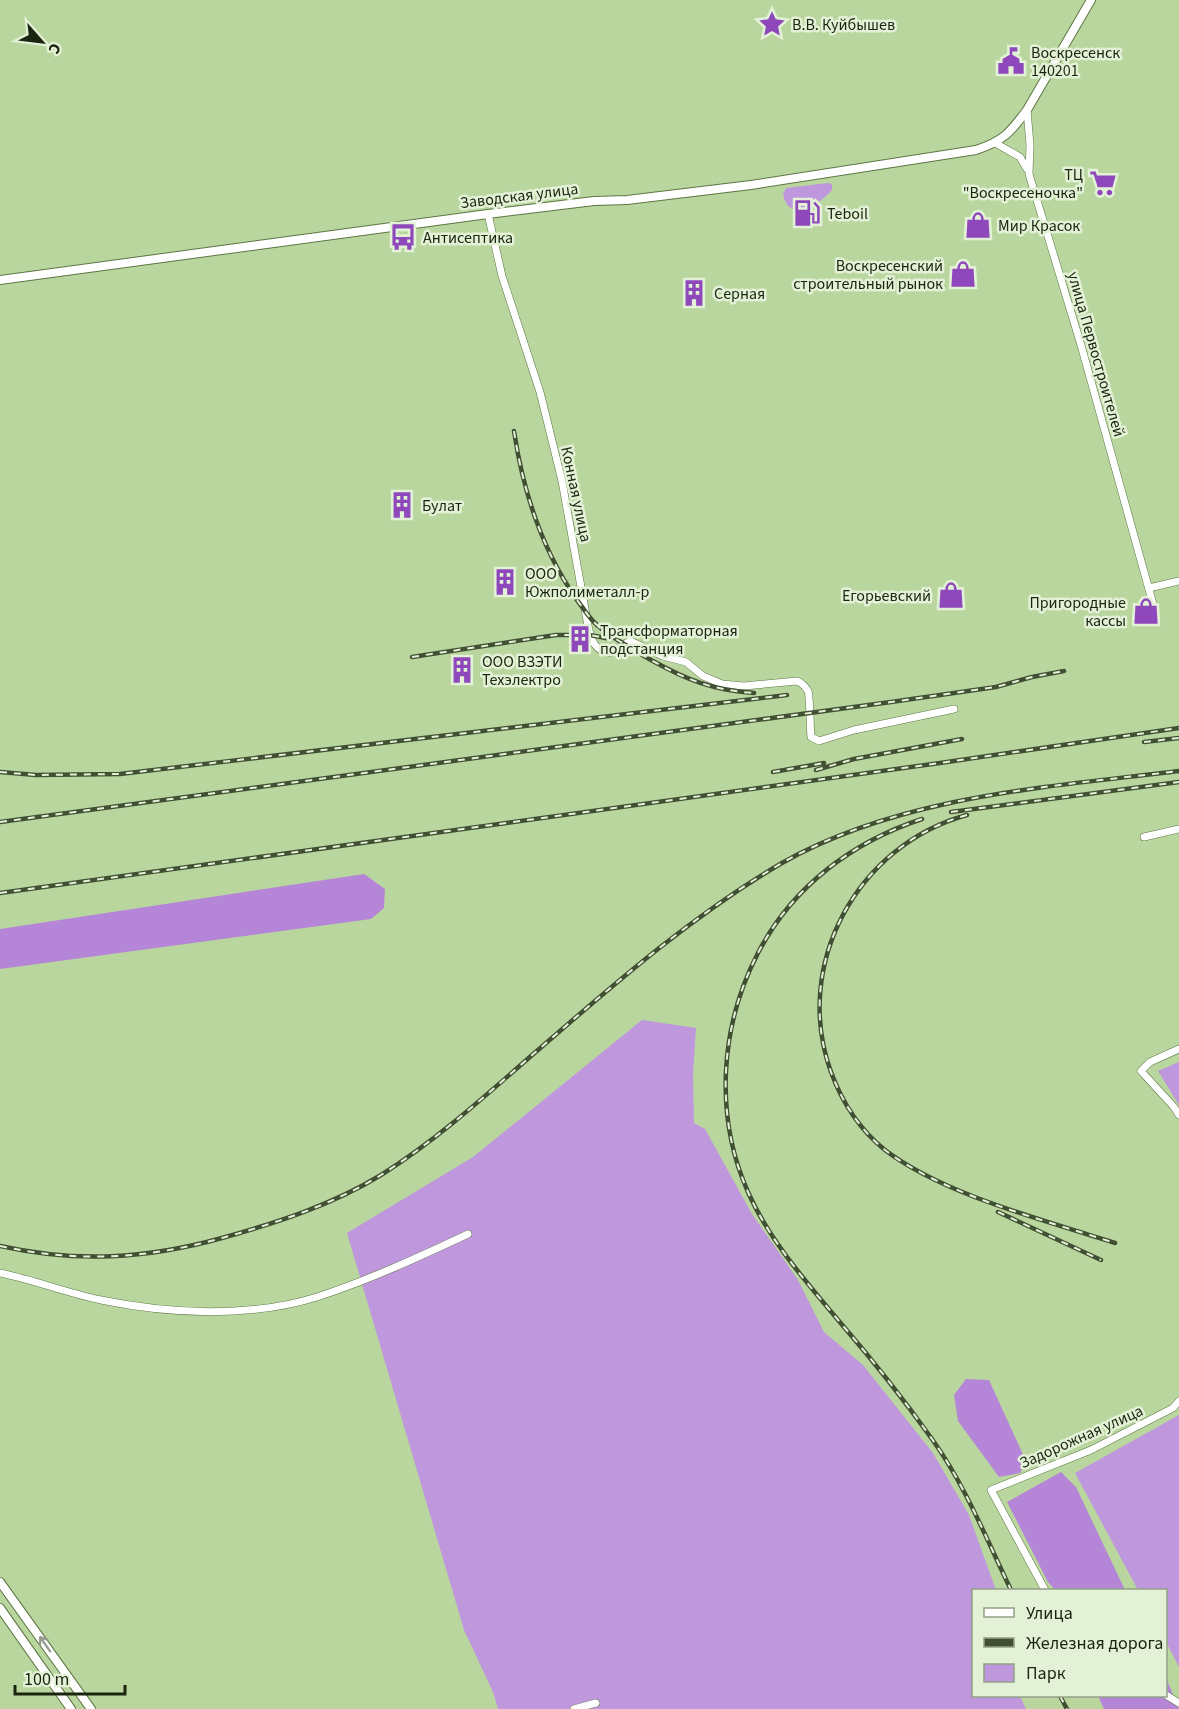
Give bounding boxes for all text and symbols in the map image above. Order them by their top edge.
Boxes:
place icon: В.В. Куйбышев [757,9,787,39]
north arrow [12,12,72,72]
place label: В.В. Куйбышев [792,14,895,36]
text: С [42,39,66,58]
place label: Воскресенск 140201 [1031,42,1120,82]
public building icon: Воскресенск 140201 [996,46,1026,76]
place label: ТЦ "Воскресеночка" [963,164,1083,204]
supermarket icon: ТЦ "Воскресеночка" [1088,168,1118,198]
street label: Заводская улица [459,178,579,214]
fuel station icon: Teboil [792,198,822,228]
place label: Teboil [827,203,868,225]
shop icon: Мир Красок [963,210,993,240]
place label: Мир Красок [998,215,1080,237]
bus stop icon: Антисептика [388,222,418,252]
place label: Антисептика [423,227,513,249]
place label: Воскресенский строительный рынок [793,255,943,295]
shop icon: Воскресенский строительный рынок [948,259,978,289]
street label: улица Первостроителей [1062,269,1130,439]
building icon: Серная [679,278,709,308]
place label: Серная [714,283,765,305]
street label: Конная улица [555,444,597,544]
building icon: Булат [387,490,417,520]
place label: Булат [422,495,462,517]
place label: ООО Южполиметалл-р [525,563,649,603]
building icon: ООО Южполиметалл-р [490,567,520,597]
shop icon: Егорьевский [936,580,966,610]
place label: Егорьевский [842,585,931,607]
place label: Пригородные кассы [1029,592,1126,632]
shop icon: Пригородные кассы [1131,596,1161,626]
place label: Трансформаторная подстанция [600,620,738,660]
building icon: Трансформаторная подстанция [565,624,595,654]
place label: ООО ВЗЭТИ Техэлектро [482,651,563,691]
building icon: ООО ВЗЭТИ Техэлектро [447,655,477,685]
street label: Задорожная улица [1016,1400,1147,1474]
legend [972,1589,1167,1697]
text: Улица [1026,1601,1073,1626]
text: Железная дорога [1026,1631,1163,1656]
one-way arrow [39,1637,51,1653]
scale bar [15,1658,124,1696]
text: Парк [1026,1661,1066,1686]
text: 100 m [24,1667,69,1692]

